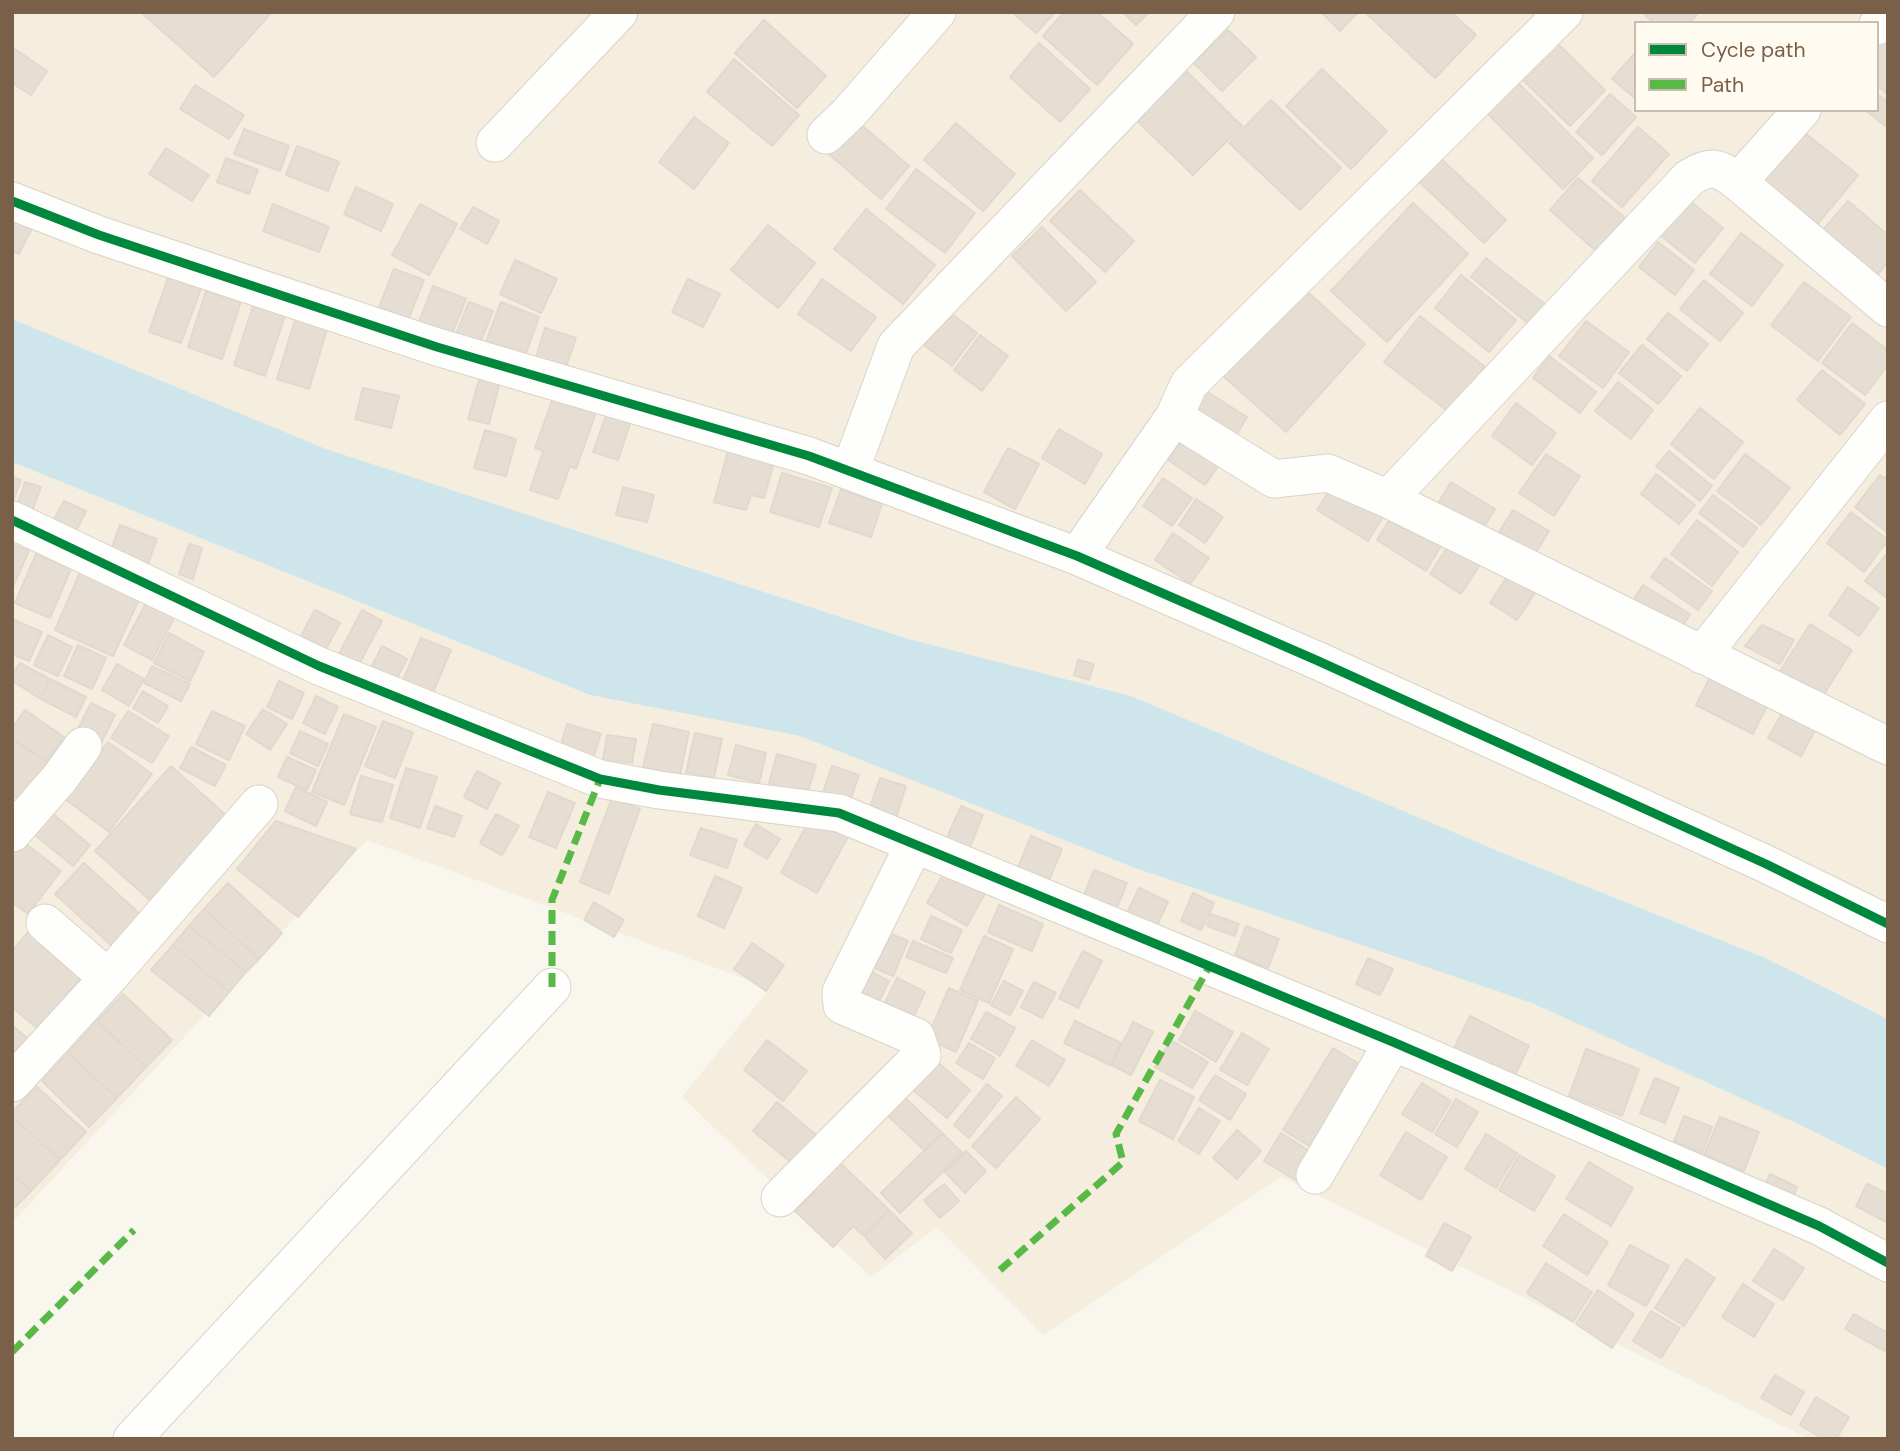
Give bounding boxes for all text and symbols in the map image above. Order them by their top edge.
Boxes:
legend [1634,21,1879,112]
text: Cycle path [1701,36,1806,64]
text: Path [1701,71,1744,99]

